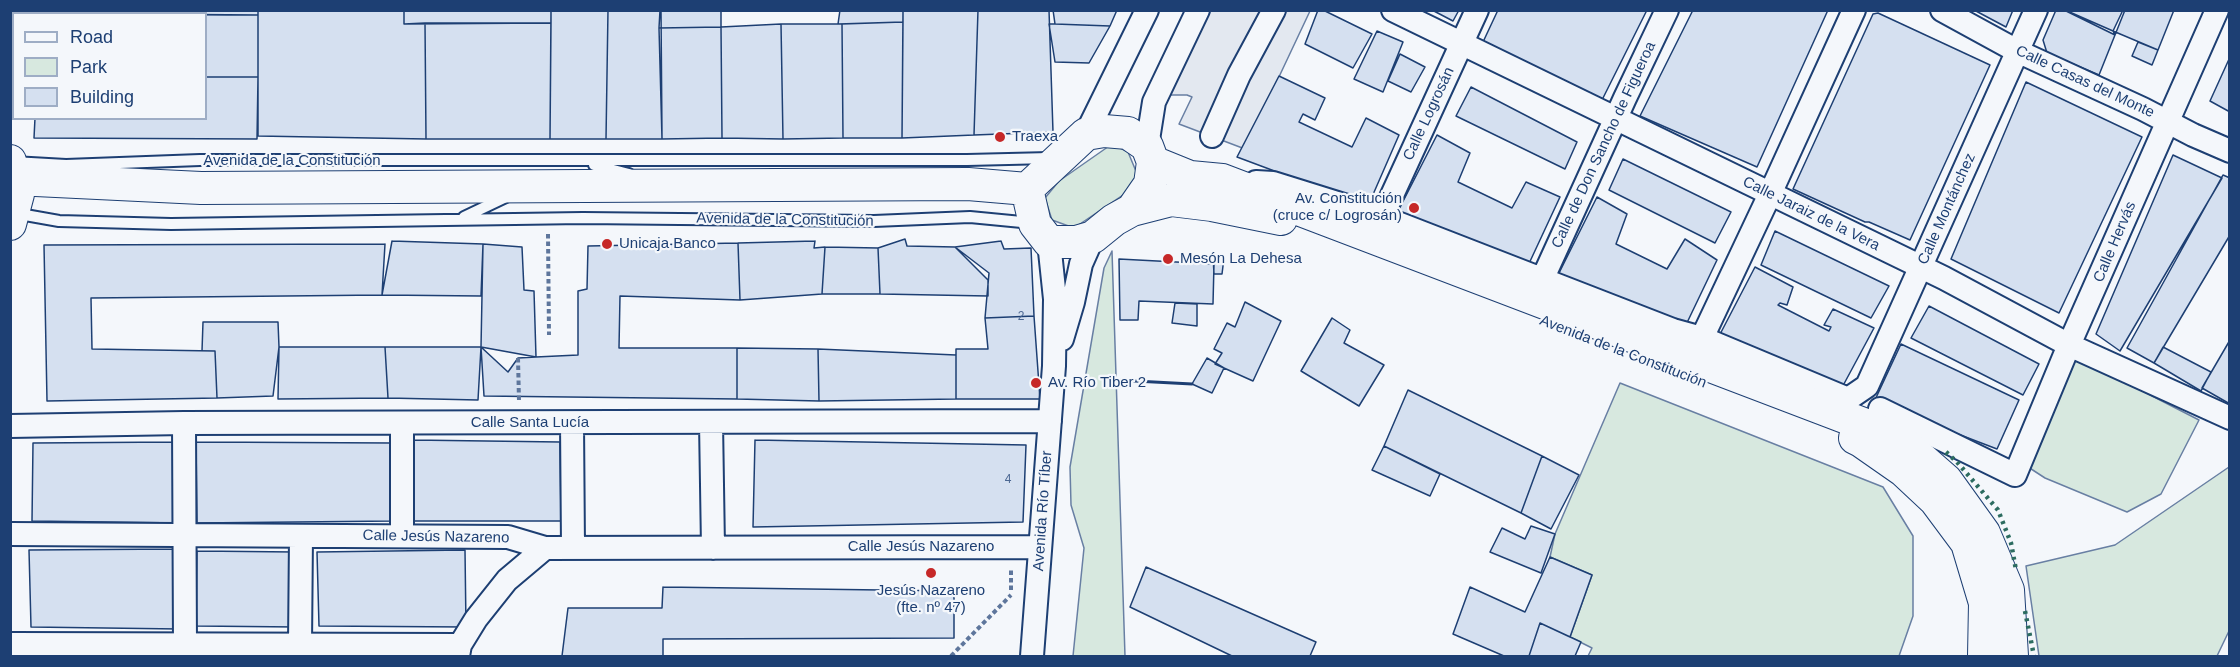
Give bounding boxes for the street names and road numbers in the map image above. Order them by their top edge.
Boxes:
street label: Calle de Don Sancho de Figueroa [1548,39,1660,251]
street label: Calle Casas del Monte [2013,42,2157,122]
street label: Calle Logrosán [1400,64,1458,164]
street label: Calle Montánchez [1914,150,1980,268]
street label: Avenida de la Constitución [203,152,381,170]
street label: Calle Jaraiz de la Vera [1740,173,1882,255]
street label: Calle Hervás [2090,199,2140,285]
street label: Avenida de la Constitución [696,209,874,231]
street label: Avenida de la Constitución [1537,312,1709,392]
street label: Calle Santa Lucía [471,414,589,432]
street label: Avenida Río Tíber [1030,450,1056,572]
street label: Calle Jesús Nazareno [362,527,510,547]
street label: Calle Jesús Nazareno [848,538,994,556]

